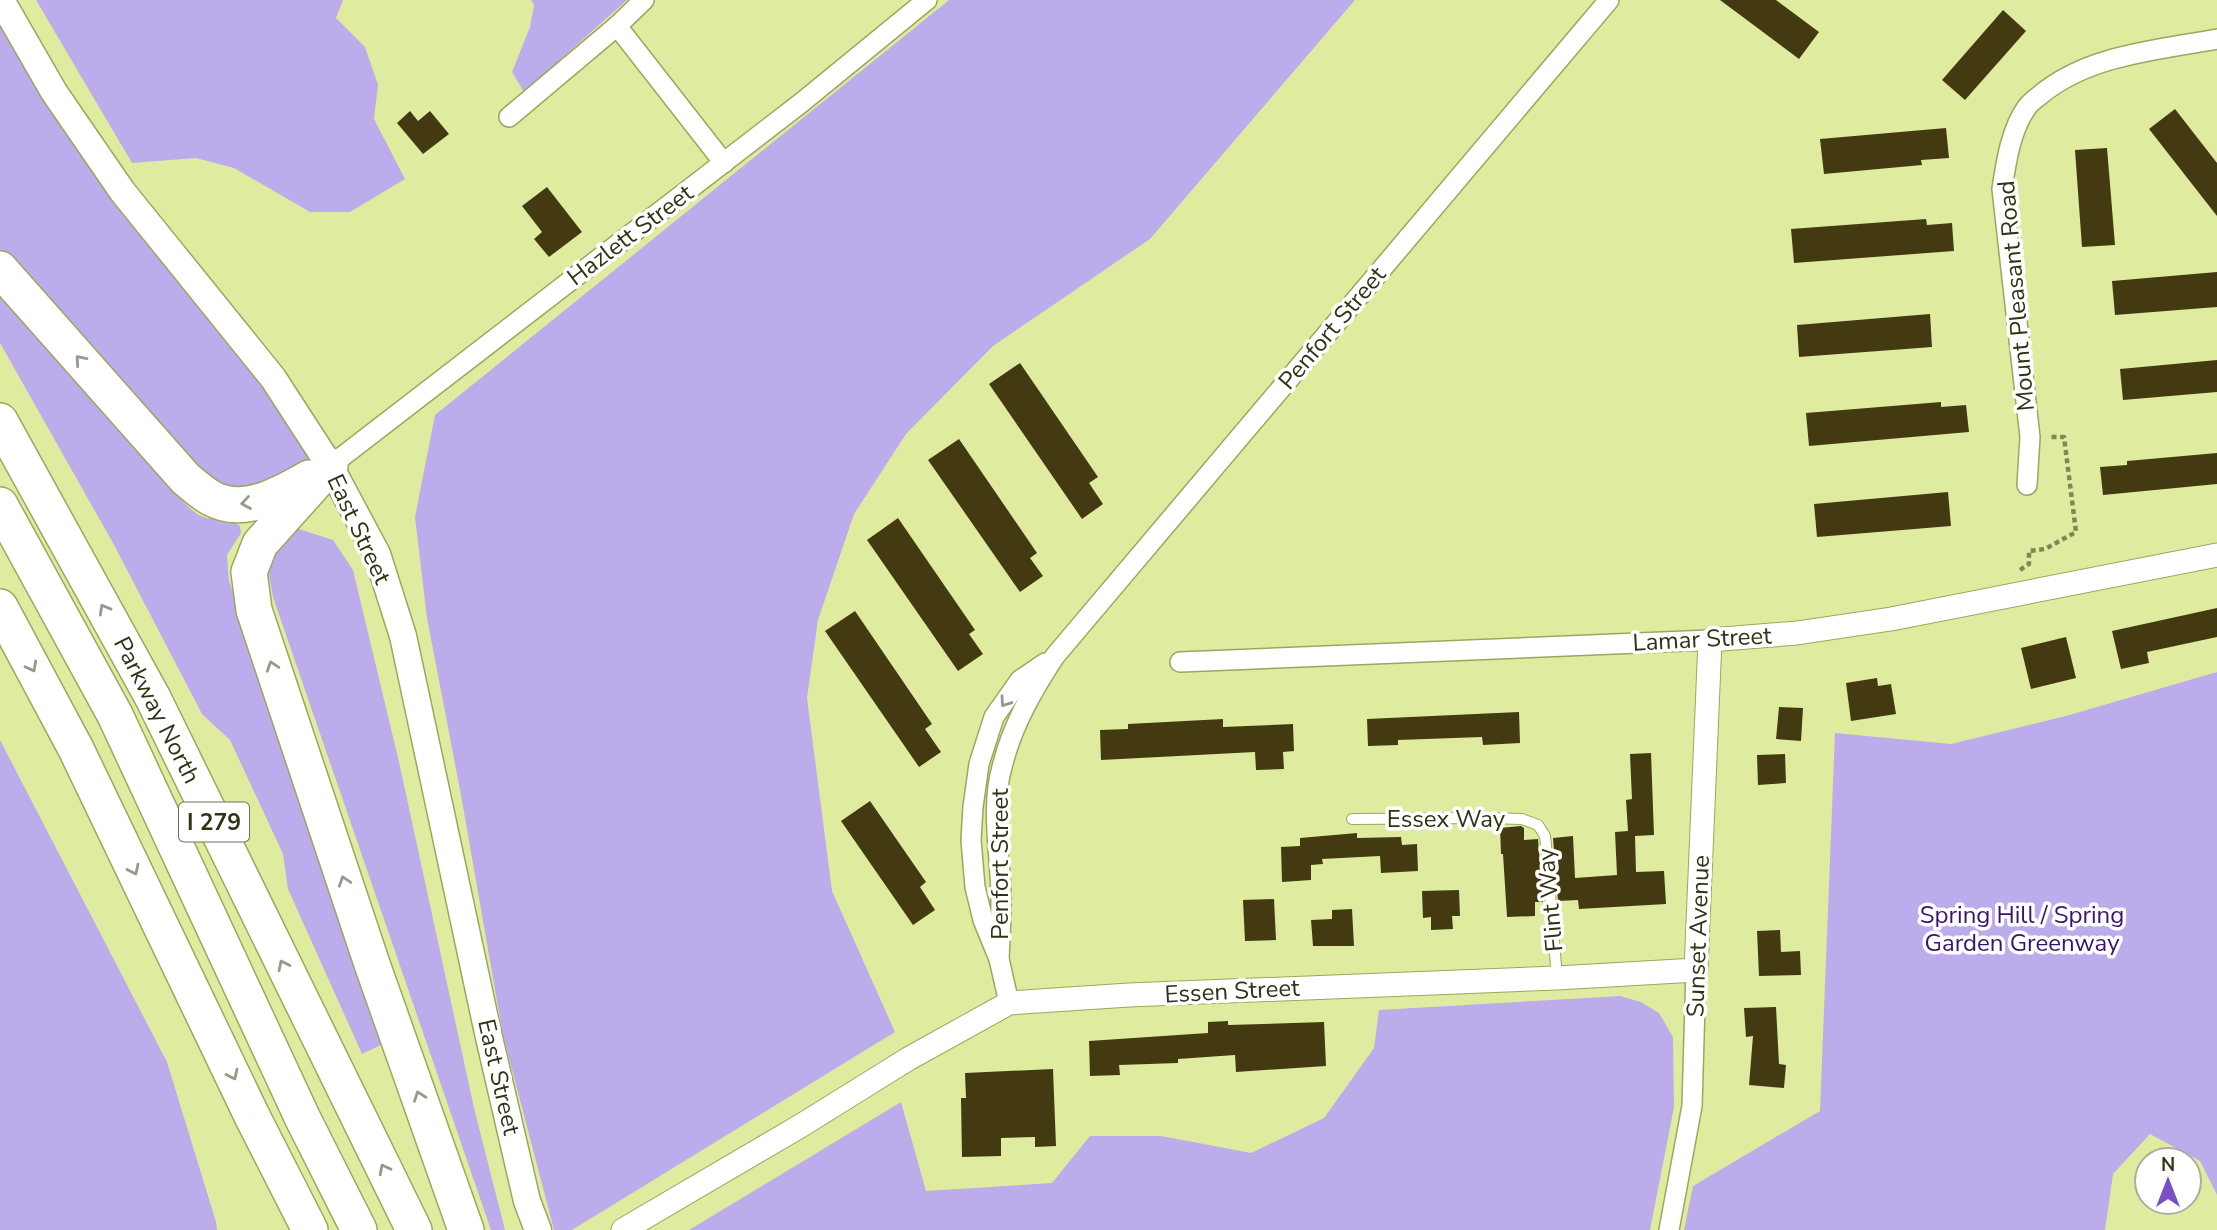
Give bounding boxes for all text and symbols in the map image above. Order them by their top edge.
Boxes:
street label: Hazlett Street [560,177,700,293]
street label: Mount Pleasant Road [1990,179,2042,413]
street label: Penfort Street [1271,259,1393,396]
one-way arrow [76,355,88,368]
street label: East Street [320,469,399,590]
one-way arrow [240,495,252,510]
one-way arrow [99,603,112,616]
street label: Lamar Street [1632,619,1773,659]
street label: Parkway North [106,631,208,789]
one-way arrow [24,660,37,672]
one-way arrow [266,660,281,672]
one-way arrow [1001,694,1013,707]
street label: Penfort Street [984,788,1016,940]
road number: I 279 [179,802,249,842]
street label: Essex Way [1387,803,1506,835]
street label: Flint Way [1529,846,1570,953]
street label: Sunset Avenue [1679,854,1717,1018]
one-way arrow [126,863,140,875]
one-way arrow [338,876,353,888]
park label: Spring Hill / Spring Garden Greenway [1920,899,2124,959]
one-way arrow [277,960,291,972]
street label: Essen Street [1164,971,1301,1011]
street label: East Street [470,1016,528,1139]
one-way arrow [225,1068,239,1081]
one-way arrow [413,1091,427,1103]
north arrow [2133,1146,2203,1216]
text: N [2161,1152,2175,1178]
one-way arrow [378,1164,392,1176]

